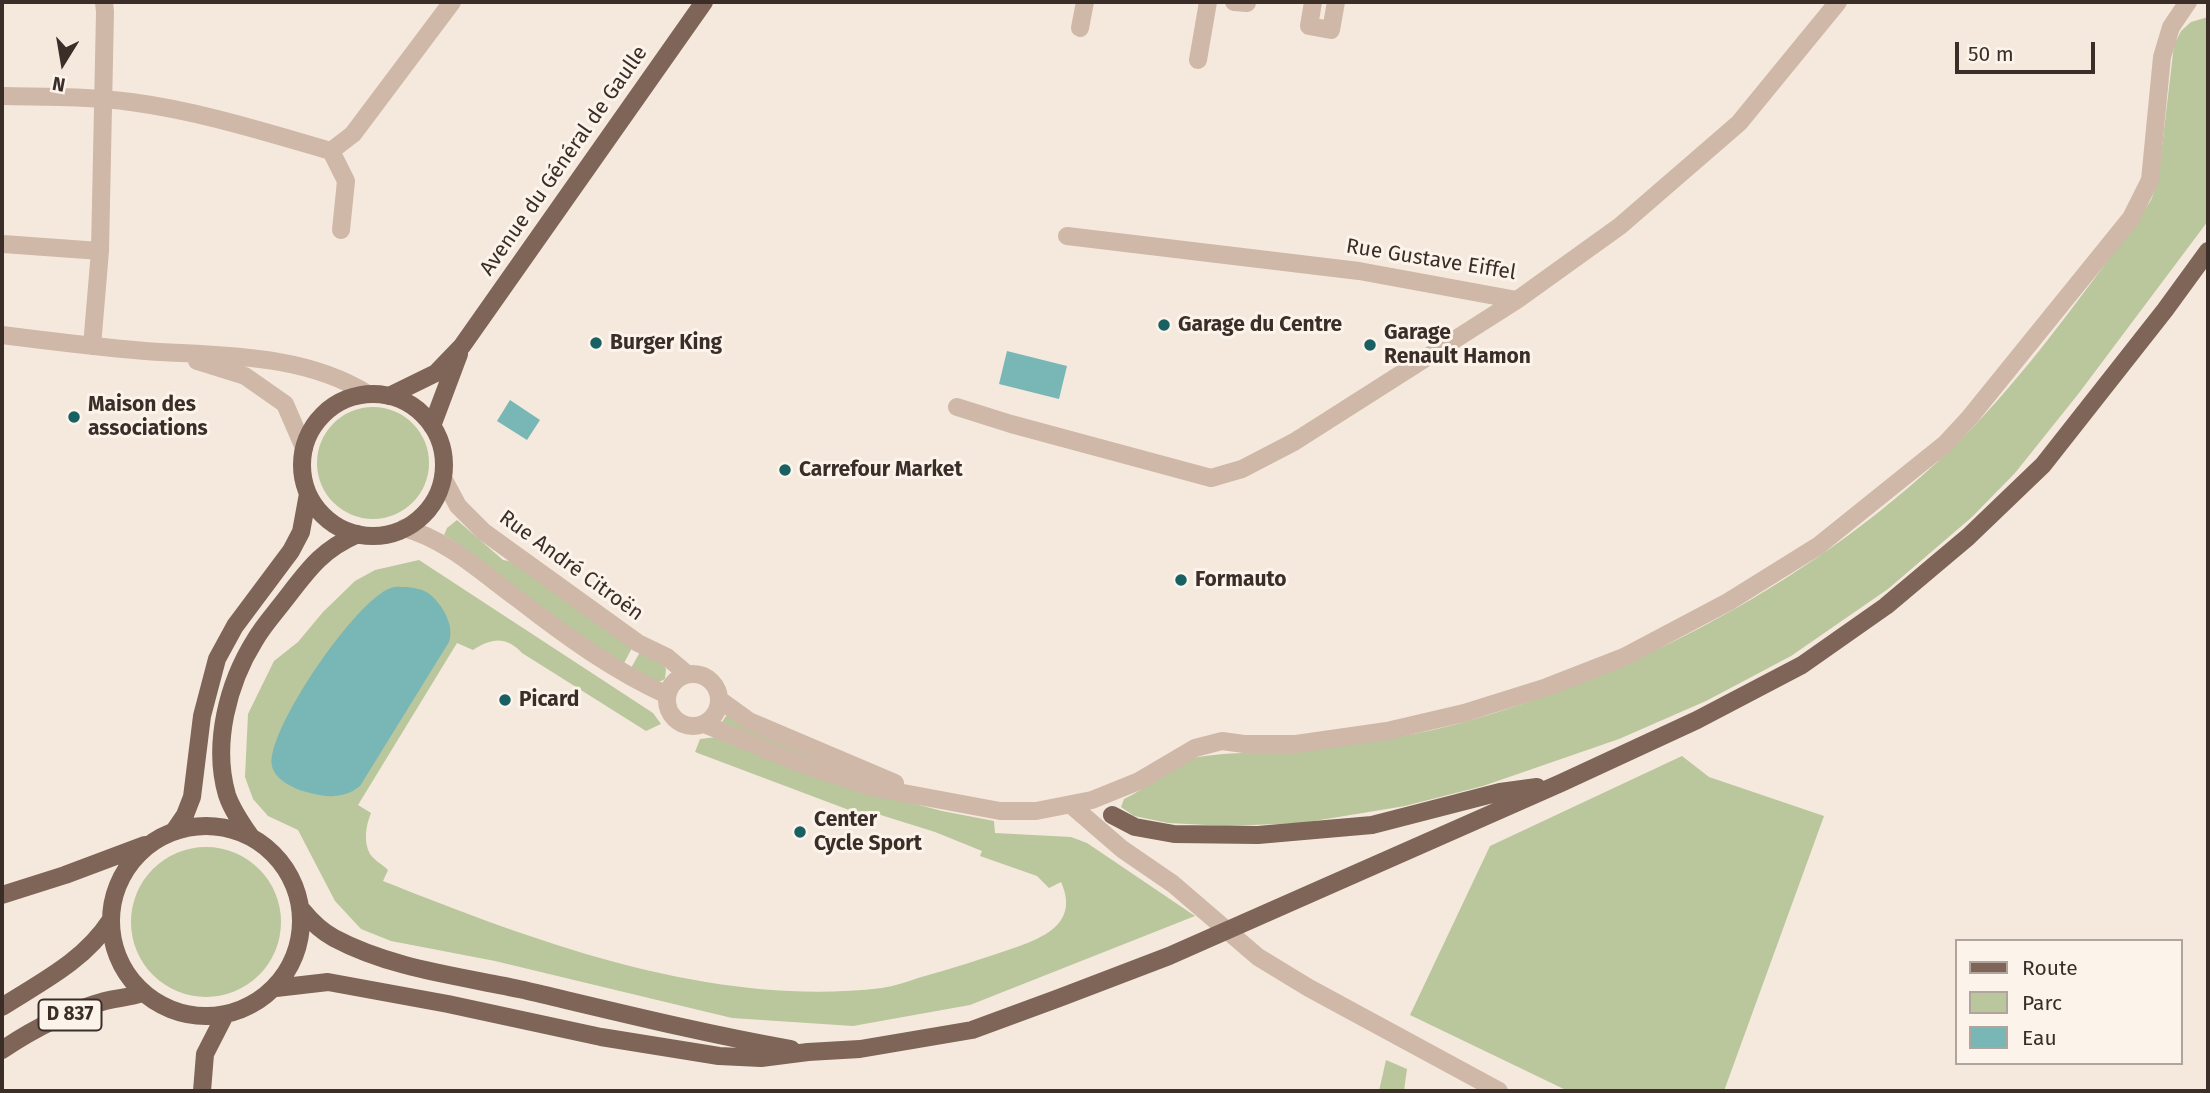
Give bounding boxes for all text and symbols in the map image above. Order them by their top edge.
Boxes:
north arrow [28,28,98,98]
scale bar [1958,28,2098,72]
street label: Avenue du Général de Gaulle [475,41,653,281]
text: 50 m [1968,41,2014,67]
text: N [51,72,67,97]
street label: Rue Gustave Eiffel [1344,234,1518,286]
place label: Garage du Centre [1178,312,1342,338]
marker: Garage du Centre [1156,317,1172,333]
place label: Garage Renault Hamon [1384,320,1531,370]
place label: Burger King [610,330,722,356]
marker: Burger King [588,335,604,351]
marker: Garage Renault Hamon [1362,337,1378,353]
place label: Maison des associations [88,392,208,442]
marker: Maison des associations [66,409,82,425]
place label: Carrefour Market [799,457,963,483]
marker: Carrefour Market [777,462,793,478]
street label: Rue André Citroën [494,505,648,627]
place label: Formauto [1195,567,1286,593]
marker: Formauto [1173,572,1189,588]
place label: Picard [519,687,579,713]
marker: Picard [497,692,513,708]
place label: Center Cycle Sport [814,807,922,857]
marker: Center Cycle Sport [792,824,808,840]
legend [1954,939,2182,1065]
text: Route [2022,955,2078,981]
text: Parc [2022,990,2062,1016]
road number: D 837 [38,1000,102,1030]
text: Eau [2022,1025,2057,1051]

